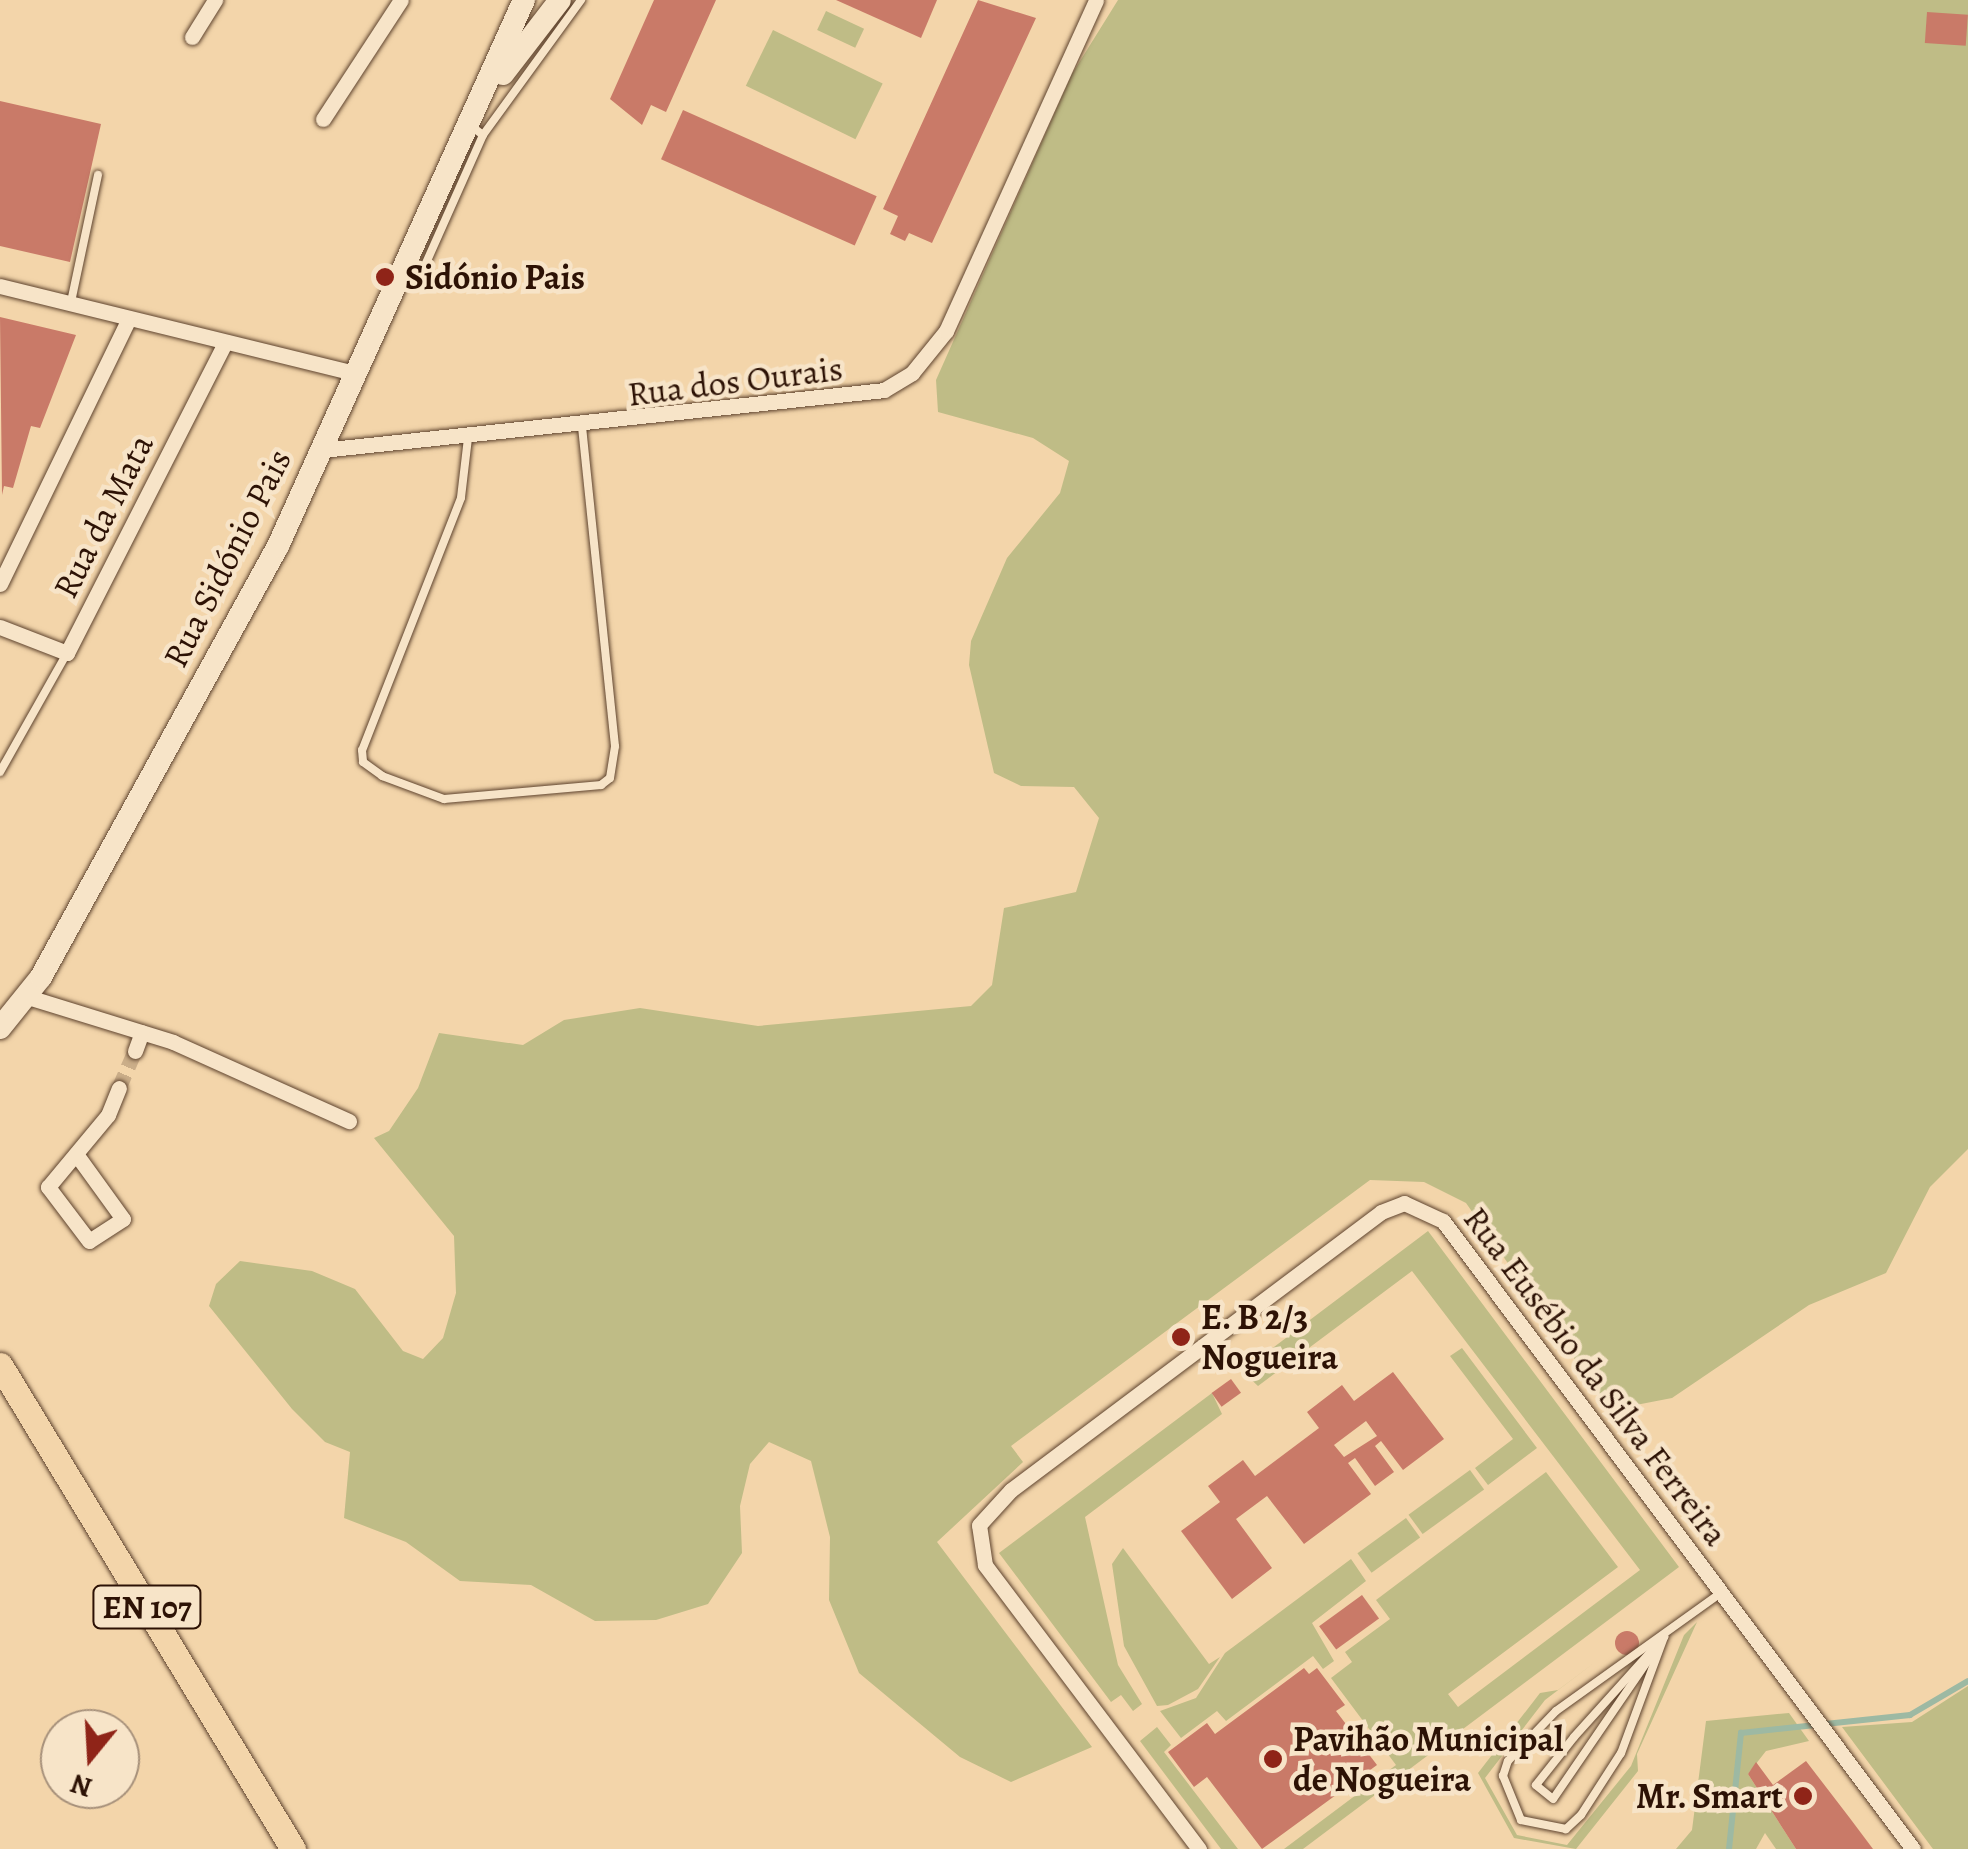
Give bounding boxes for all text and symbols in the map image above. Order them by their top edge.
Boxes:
place label: Sidónio Pais [405,256,585,298]
marker: Sidónio Pais [374,266,396,288]
street label: Rua dos Ourais [625,347,845,415]
street label: Rua da Mata [44,427,162,605]
street label: Rua Sidónio Pais [154,442,300,674]
street label: Rua Eusébio da Silva Ferreira [1455,1198,1737,1554]
place label: E. B 2/3 Nogueira [1201,1296,1338,1378]
marker: E. B 2/3 Nogueira [1170,1326,1192,1348]
road number: EN 107 [92,1580,202,1634]
north arrow [40,1709,140,1809]
place label: Pavihão Municipal de Nogueira [1293,1718,1563,1800]
marker: Pavihão Municipal de Nogueira [1262,1748,1284,1770]
text: N [66,1764,97,1807]
place label: Mr. Smart [1635,1775,1783,1817]
marker: Mr. Smart [1792,1785,1814,1807]

